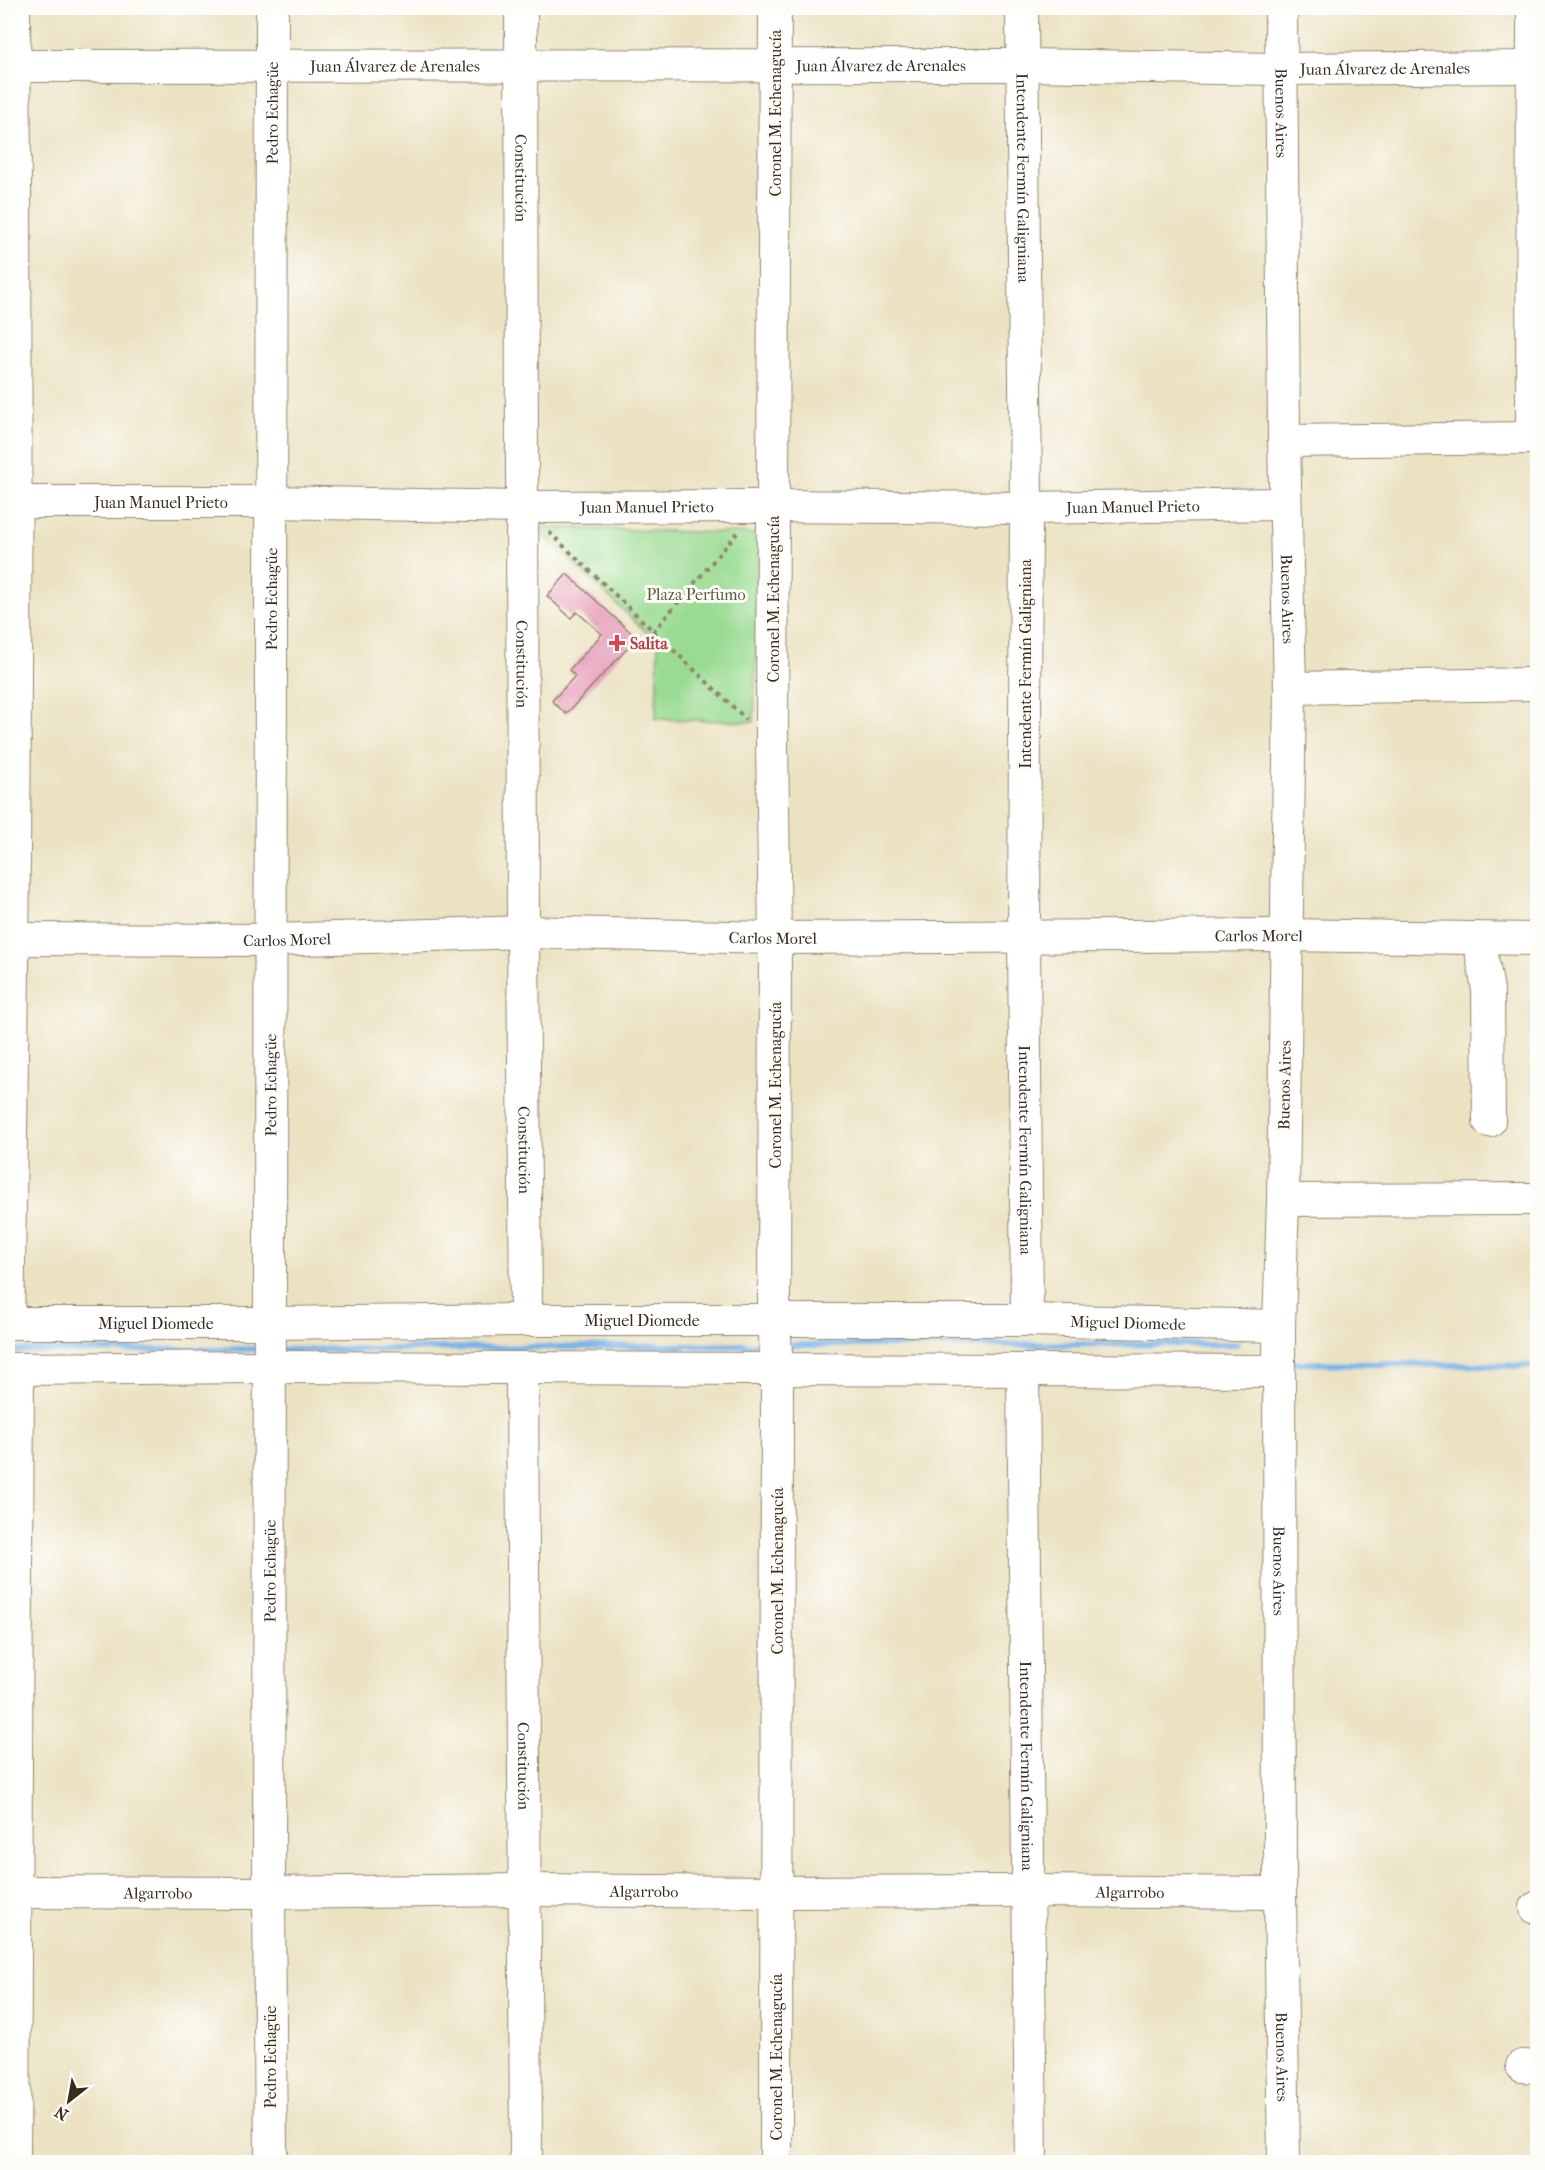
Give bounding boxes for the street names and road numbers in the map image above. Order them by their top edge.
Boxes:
street label: Coronel M. Echenagucía [766,29,785,196]
street label: Juan Álvarez de Arenales [794,55,966,75]
street label: Juan Álvarez de Arenales [308,56,480,76]
street label: Juan Álvarez de Arenales [1298,58,1470,79]
street label: Pedro Echagüe [263,61,282,165]
street label: Buenos Aires [1271,68,1291,158]
street label: Intendente Fermín Galigniana [1013,73,1033,284]
street label: Constitución [511,134,530,223]
street label: Juan Manuel Prieto [92,493,228,512]
street label: Juan Manuel Prieto [1064,496,1200,517]
street label: Juan Manuel Prieto [578,497,714,517]
street label: Coronel M. Echenagucía [764,515,783,682]
street label: Pedro Echagüe [262,547,281,651]
street label: Buenos Aires [1277,554,1298,644]
street label: Intendente Fermín Galigniana [1016,559,1035,769]
street label: Constitución [512,620,532,709]
street label: Carlos Morel [1215,926,1304,945]
street label: Carlos Morel [729,928,817,948]
street label: Carlos Morel [243,929,332,950]
street label: Coronel M. Echenagucía [766,1001,785,1168]
street label: Pedro Echagüe [261,1033,280,1137]
street label: Buenos Aires [1274,1040,1295,1130]
street label: Intendente Fermín Galigniana [1015,1045,1035,1256]
street label: Constitución [514,1106,534,1195]
street label: Miguel Diomede [584,1311,700,1330]
street label: Miguel Diomede [1070,1312,1186,1334]
street label: Miguel Diomede [98,1314,214,1333]
street label: Coronel M. Echenagucía [768,1487,787,1654]
street label: Pedro Echagüe [260,1519,280,1623]
street label: Buenos Aires [1269,1526,1289,1616]
street label: Intendente Fermín Galigniana [1016,1661,1037,1872]
street label: Constitución [514,1722,533,1811]
street label: Algarrobo [608,1882,678,1901]
street label: Algarrobo [123,1883,192,1903]
street label: Algarrobo [1094,1883,1164,1902]
street label: Coronel M. Echenagucía [767,1973,786,2140]
street label: Pedro Echagüe [261,2005,280,2109]
street label: Buenos Aires [1272,2012,1292,2102]

